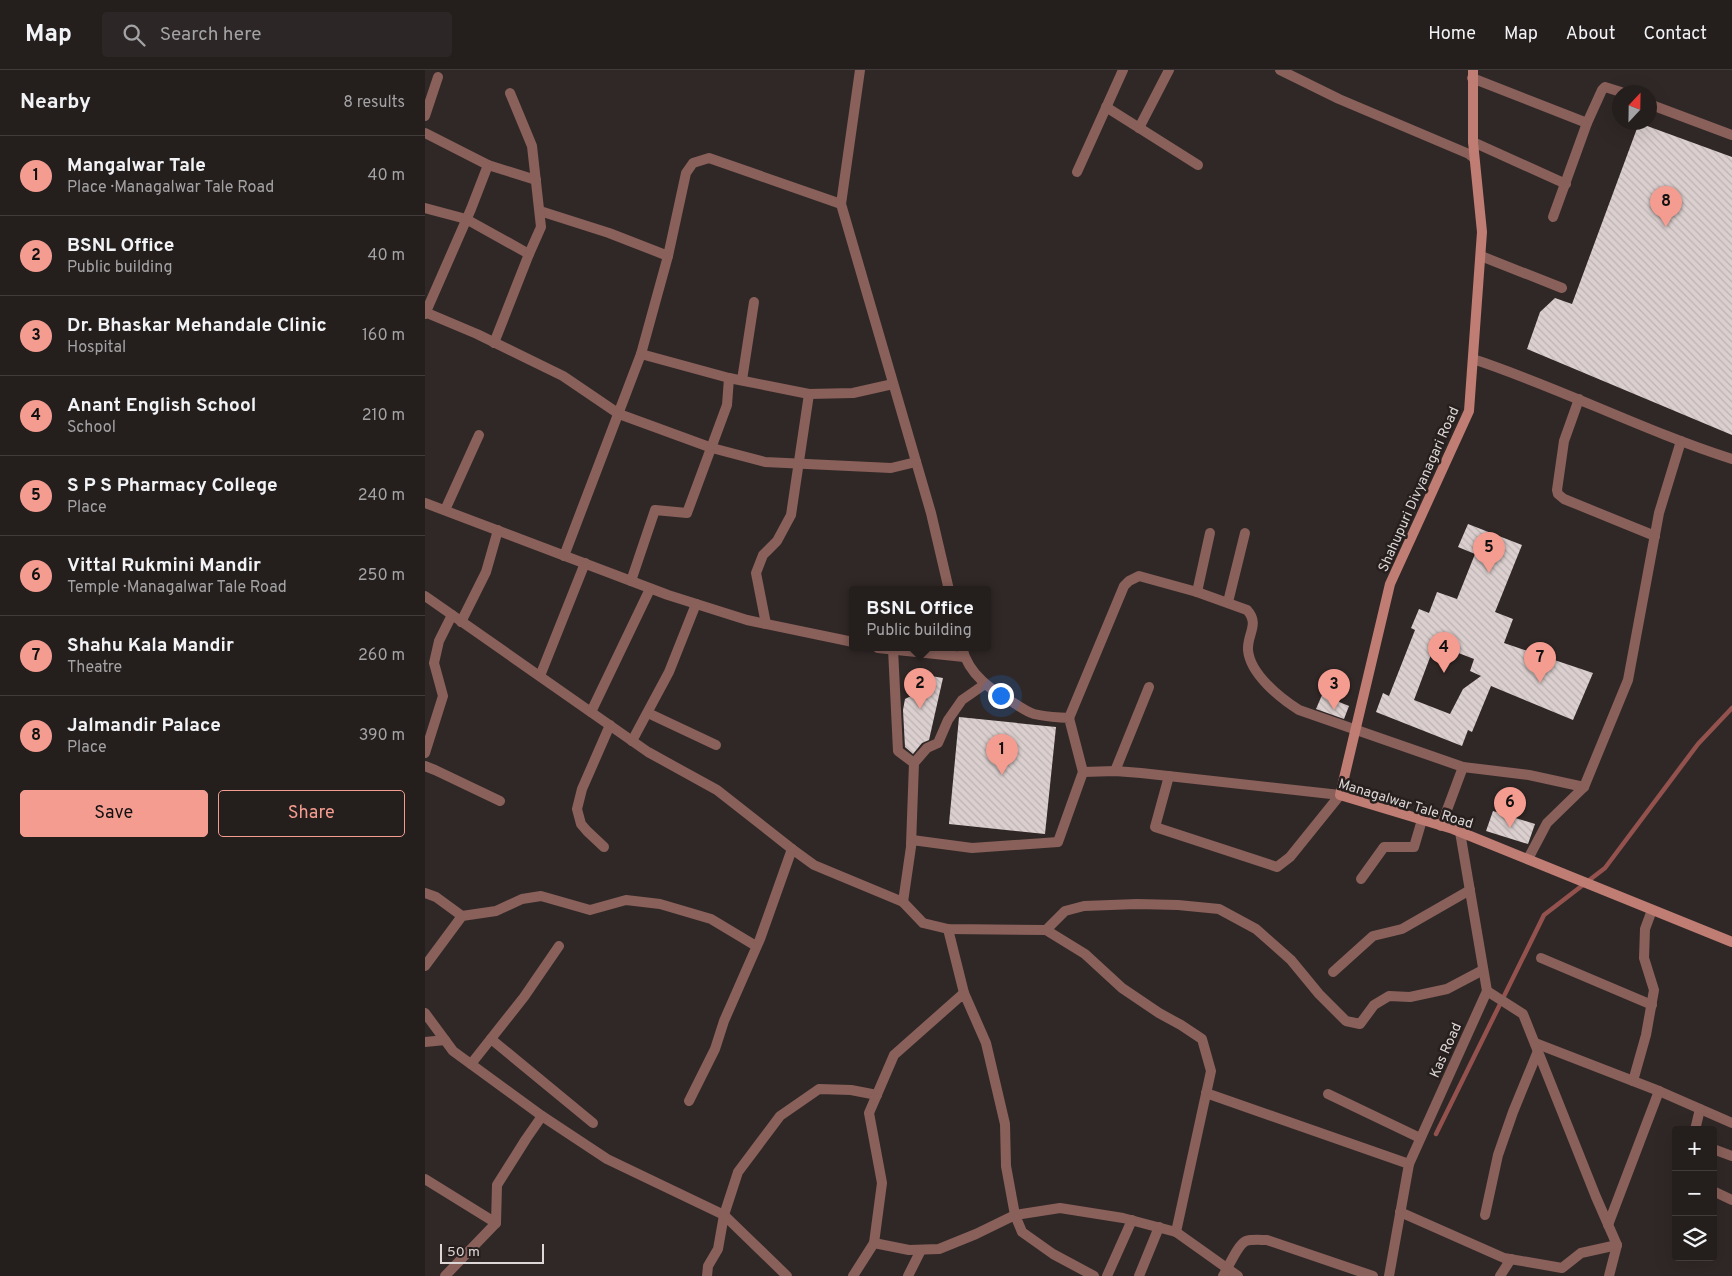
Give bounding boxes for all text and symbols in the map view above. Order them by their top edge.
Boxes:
search box [102,12,452,57]
text: Map [25,20,72,50]
icon: search [120,21,148,49]
text: Search here [160,23,261,47]
text: Home [1428,23,1476,46]
text: Map [1504,23,1538,46]
text: About [1566,23,1615,46]
text: Contact [1643,23,1707,46]
north arrow [1612,85,1657,130]
text: Nearby [20,89,91,116]
text: 8 results [343,93,405,113]
text: Mangalwar Tale [67,154,206,178]
text: 1 [33,166,39,186]
text: 40 m [367,166,405,186]
text: Place · Managalwar Tale Road [67,178,274,198]
pin: 8 [1650,186,1682,227]
text: BSNL Office [67,234,174,258]
text: 2 [31,246,41,266]
text: 40 m [367,246,405,266]
text: Public building [67,258,172,278]
text: Dr. Bhaskar Mehandale Clinic [67,314,327,338]
text: 3 [31,326,41,346]
text: 160 m [362,326,405,346]
text: Hospital [67,338,126,358]
text: Anant English School [67,394,256,418]
street label: Shahupuri Divyanagari Road [1375,405,1463,575]
text: 4 [31,406,41,426]
text: 210 m [362,406,405,426]
text: School [67,418,116,438]
text: S P S Pharmacy College [67,474,278,498]
text: 5 [31,486,41,506]
text: 240 m [358,486,405,506]
text: Place [67,498,107,518]
pin: 5 [1473,532,1505,573]
text: Vittal Rukmini Mandir [67,554,261,578]
text: 6 [31,566,41,586]
text: 250 m [358,566,405,586]
text: Temple · Managalwar Tale Road [67,578,287,598]
popup [849,586,991,651]
text: BSNL Office [866,597,974,621]
text: Public building [866,621,972,641]
pin: 4 [1428,632,1460,673]
text: Shahu Kala Mandir [67,634,234,658]
pin: 7 [1524,642,1556,683]
text: 7 [32,646,40,666]
text: 260 m [358,646,405,666]
text: Theatre [67,658,122,678]
pin: 2 [904,668,936,709]
pin: 3 [1318,669,1350,710]
your location [988,683,1014,709]
text: Jalmandir Palace [67,714,221,738]
text: 8 [31,726,41,746]
text: 390 m [359,726,405,746]
pin: 1 [986,734,1018,775]
text: Place [67,738,107,758]
street label: Managalwar Tale Road [1336,776,1475,833]
pin: 6 [1494,787,1526,828]
button: Save [20,790,208,837]
button: Share [218,790,405,837]
street label: Kas Road [1427,1020,1466,1081]
map controls [1672,1126,1717,1261]
button: + [1672,1126,1717,1171]
button: − [1672,1171,1717,1216]
button: layers [1672,1216,1717,1261]
scale bar [440,1241,544,1264]
text: 50 m [447,1244,480,1261]

